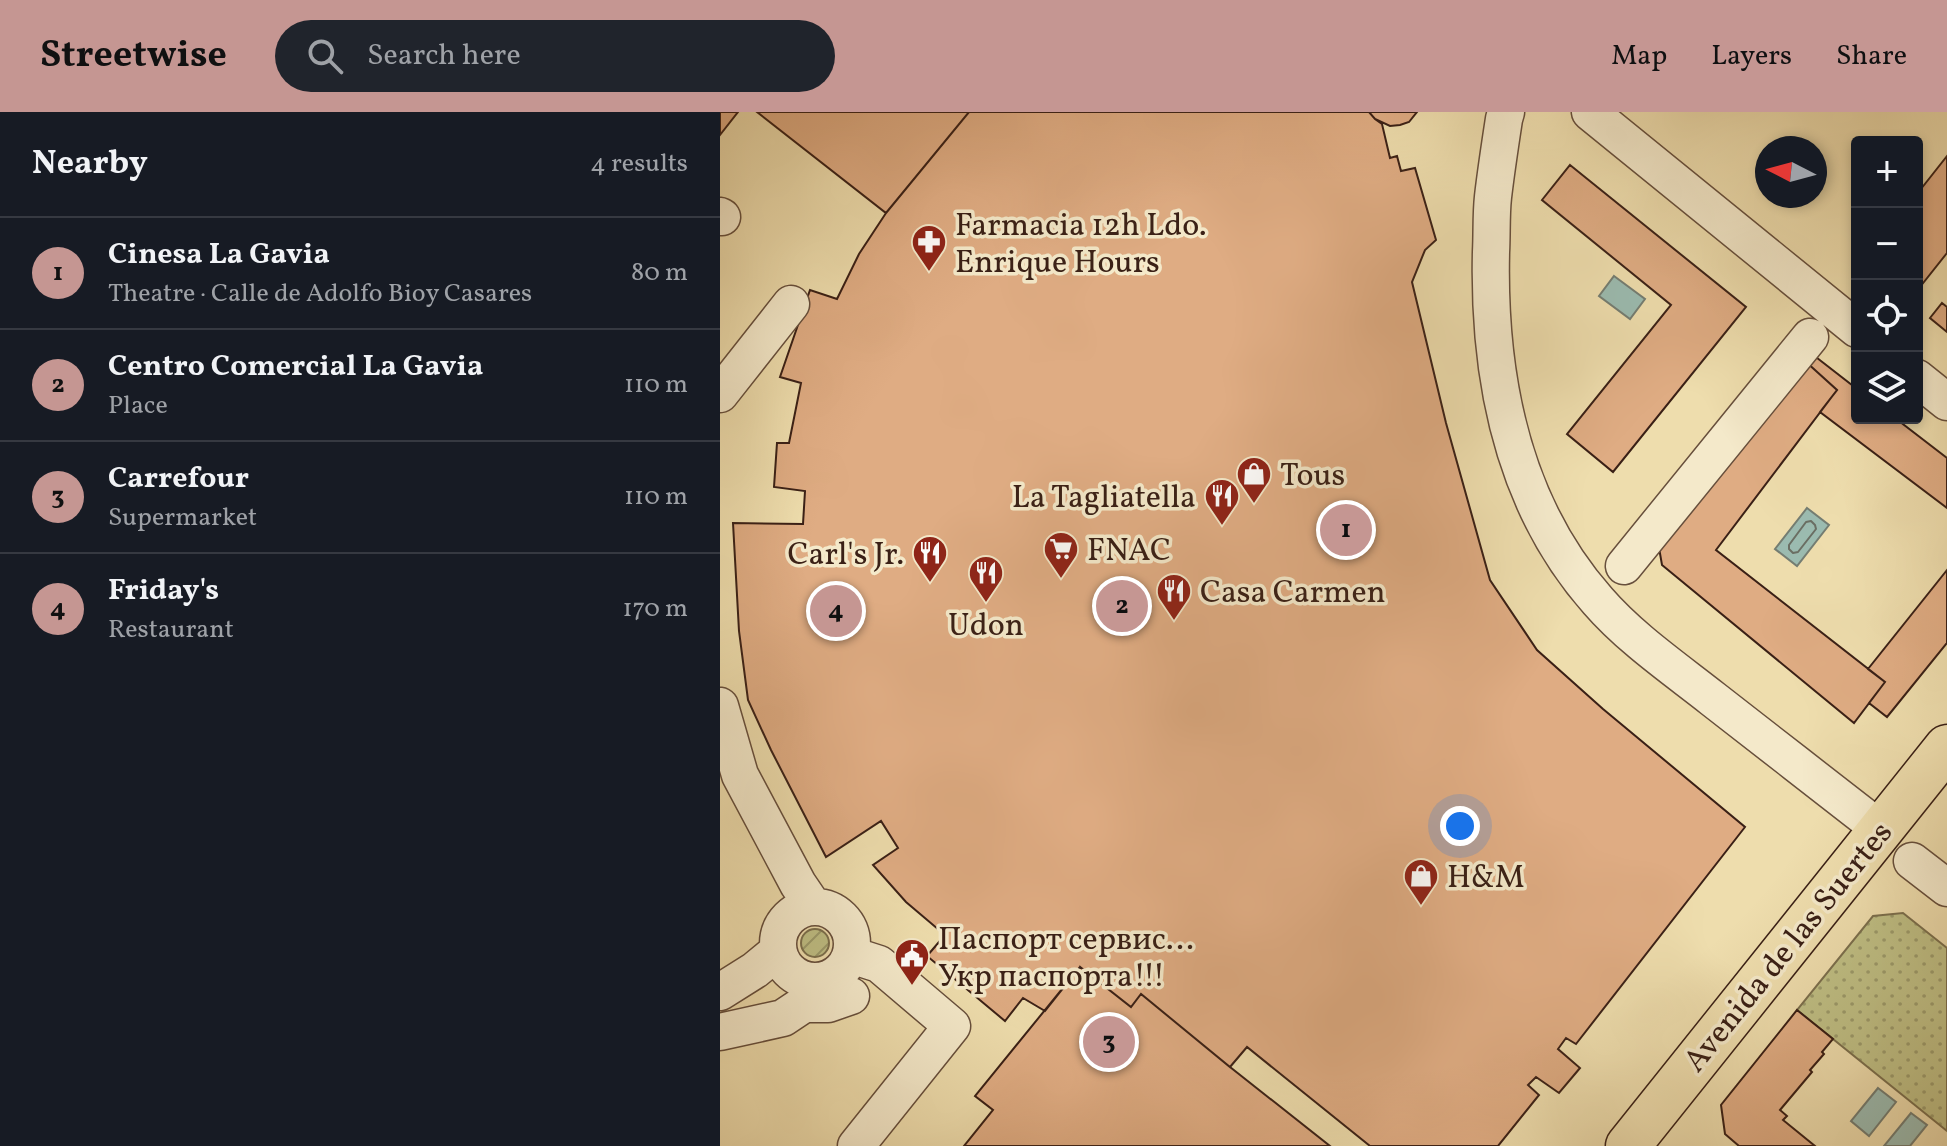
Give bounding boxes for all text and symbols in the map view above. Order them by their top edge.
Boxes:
search box [275,20,835,92]
text: Streetwise [40,30,227,83]
icon: search [303,34,347,78]
text: Search here [367,35,521,77]
text: Map [1611,37,1667,76]
text: Layers [1711,37,1792,76]
text: Share [1836,37,1907,76]
north arrow [1755,136,1827,208]
map controls [1851,136,1923,424]
button: + [1851,136,1923,208]
text: Nearby [32,141,148,188]
text: 4 results [590,146,688,182]
place label: Farmacia 12h Ldo. Enrique Hours [955,205,1207,286]
button: − [1851,208,1923,280]
pharmacy icon: Farmacia 12h Ldo. Enrique Hours [910,223,948,273]
text: Cinesa La Gavia [108,234,330,276]
text: 1 [53,255,63,291]
text: 80 m [631,255,688,291]
text: Theatre · Calle de Adolfo Bioy Casares [108,276,532,312]
button: locate [1851,280,1923,352]
text: Centro Comercial La Gavia [108,346,483,388]
button: layers [1851,352,1923,424]
text: 2 [51,367,65,403]
text: 110 m [624,367,688,403]
text: Place [108,388,168,424]
shop icon: Tous [1235,455,1273,505]
place label: Tous [1280,455,1345,499]
text: Carrefour [108,458,249,500]
place label: La Tagliatella [1012,477,1196,521]
restaurant icon: La Tagliatella [1203,477,1241,527]
text: 3 [51,479,65,515]
text: 110 m [624,479,688,515]
text: Supermarket [108,500,257,536]
pin: 1 [1320,500,1372,560]
supermarket icon: FNAC [1042,530,1080,580]
place label: FNAC [1087,530,1171,574]
place label: Carl's Jr. [788,534,904,578]
restaurant icon: Carl's Jr. [911,534,949,584]
restaurant icon: Udon [967,554,1005,604]
text: Friday's [108,570,219,612]
restaurant icon: Casa Carmen [1155,572,1193,622]
place label: Casa Carmen [1200,572,1386,616]
pin: 2 [1096,576,1148,636]
pin: 4 [810,581,862,641]
text: 4 [50,591,66,627]
text: 170 m [623,591,688,627]
place label: Udon [948,605,1024,649]
text: Restaurant [108,612,234,648]
your location [1440,806,1480,846]
street label: Avenida de las Suertes [1674,813,1904,1082]
shop icon: H&M [1402,857,1440,907]
place label: H&M [1447,857,1525,901]
place label: Паспорт сервис... Укр паспорта!!! [938,919,1194,1000]
public building icon: Паспорт сервис... Укр паспорта!!! [893,937,931,987]
pin: 3 [1083,1012,1135,1072]

